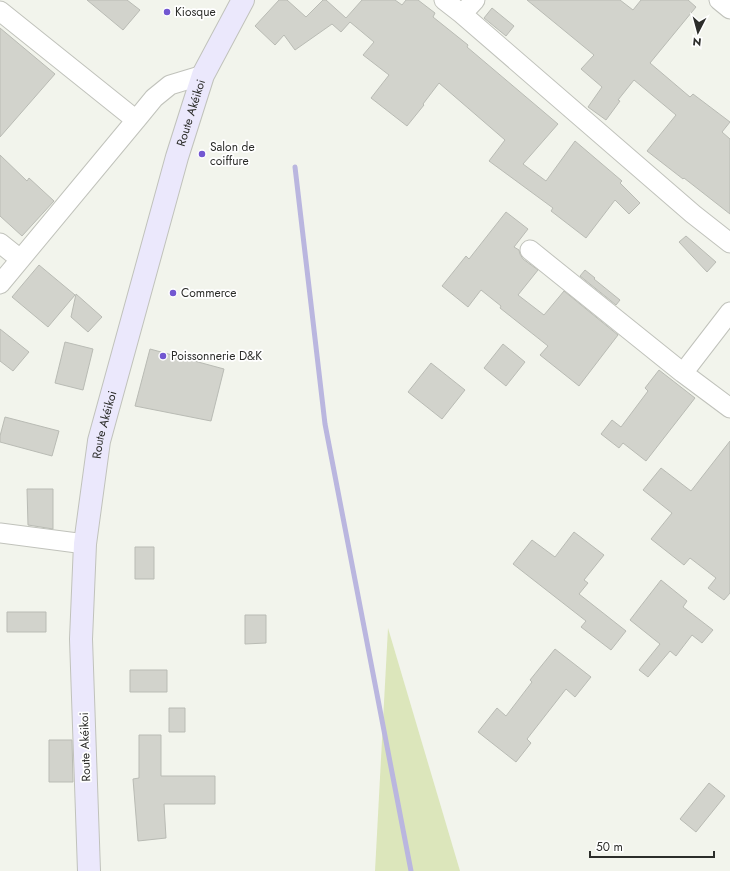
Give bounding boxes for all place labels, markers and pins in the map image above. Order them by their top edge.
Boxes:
place label: Kiosque [175,3,216,21]
marker: Kiosque [162,7,172,17]
place label: Salon de coiffure [210,138,255,170]
marker: Salon de coiffure [197,149,207,159]
place label: Commerce [181,284,237,302]
marker: Commerce [168,288,178,298]
place label: Poissonnerie D&K [171,347,262,365]
marker: Poissonnerie D&K [158,351,168,361]

